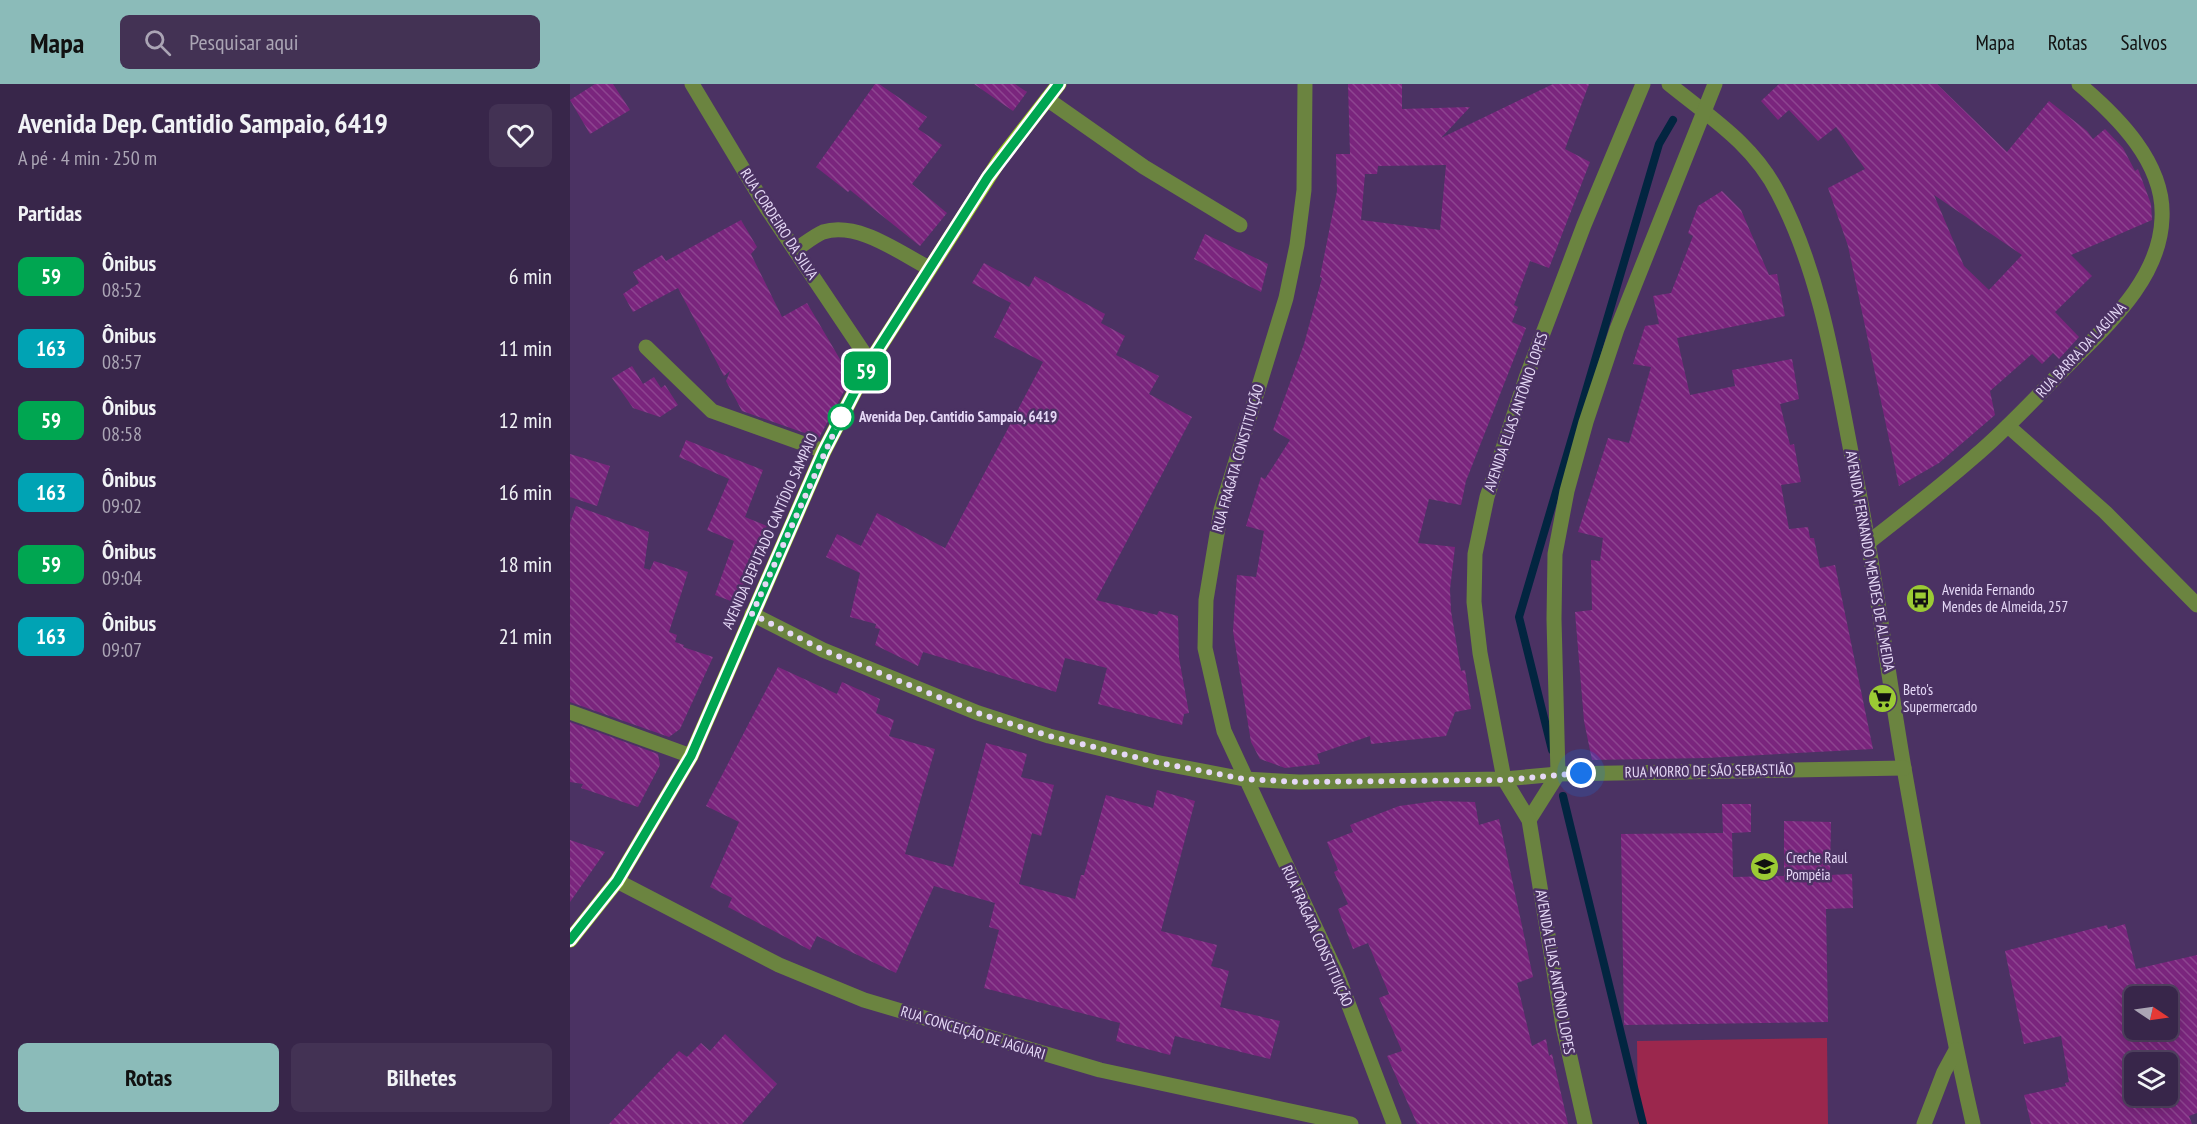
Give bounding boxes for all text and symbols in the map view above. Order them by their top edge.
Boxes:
search box [120,15,540,69]
text: Mapa [30,24,84,61]
icon: search [141,26,174,59]
text: Pesquisar aqui [189,28,298,56]
text: Mapa [1975,29,2015,56]
text: Rotas [2048,29,2087,56]
text: Salvos [2120,29,2167,56]
text: Avenida Dep. Cantidio Sampaio, 6419 [18,104,388,141]
button: heart [489,104,552,167]
text: A pé · 4 min · 250 m [18,145,157,171]
street label: RUA CORDEIRO DA SILVA [736,165,823,284]
text: Partidas [18,199,82,227]
text: Ônibus [102,249,156,277]
text: 6 min [509,262,552,290]
text: 59 [41,263,61,290]
text: 08:52 [102,277,142,303]
street label: RUA BARRA DA LAGUNA [2032,297,2130,401]
text: Ônibus [102,321,156,349]
street label: AVENIDA ELIAS ANTÔNIO LOPES [1479,330,1552,494]
text: 11 min [499,334,552,362]
text: 163 [36,335,66,362]
text: 08:57 [102,349,142,375]
line badge: 59 [839,352,893,390]
text: 59 [856,358,876,385]
street label: RUA FRAGATA CONSTITUIÇÃO [1207,382,1268,534]
text: Ônibus [102,393,156,421]
marker: Avenida Dep. Cantidio Sampaio, 6419 [828,404,854,430]
text: 12 min [499,406,552,434]
text: 59 [41,407,61,434]
place label: Avenida Dep. Cantidio Sampaio, 6419 [858,407,1057,426]
text: 08:58 [102,421,142,447]
street label: AVENIDA DEPUTADO CANTÍDIO SAMPAIO [718,430,821,632]
street label: AVENIDA FERNANDO MENDES DE ALMEIDA [1842,449,1899,674]
text: Ônibus [102,465,156,493]
text: 16 min [499,478,552,506]
text: 163 [36,479,66,506]
text: 09:02 [102,493,142,519]
text: Ônibus [102,537,156,565]
text: 18 min [499,550,552,578]
text: 59 [41,551,61,578]
text: 09:04 [102,565,142,591]
place label: Avenida Fernando Mendes de Almeida, 257 [1942,580,2068,616]
bus stop icon: Avenida Fernando Mendes de Almeida, 257 [1905,583,1937,615]
text: Ônibus [102,609,156,637]
text: 21 min [499,622,552,650]
text: 163 [36,623,66,650]
text: 09:07 [102,637,142,663]
place label: Beto's Supermercado [1903,680,1977,716]
supermarket icon: Beto's Supermercado [1866,683,1898,715]
your location [1566,758,1596,788]
street label: RUA MORRO DE SÃO SEBASTIÃO [1624,760,1794,781]
place label: Creche Raul Pompéia [1786,848,1848,884]
school or university icon: Creche Raul Pompéia [1749,851,1781,883]
street label: RUA FRAGATA CONSTITUIÇÃO [1278,862,1357,1010]
street label: AVENIDA ELIAS ANTÔNIO LOPES [1532,888,1579,1056]
north arrow [2124,986,2178,1040]
map controls [2124,986,2178,1106]
street label: RUA CONCEIÇÃO DE JAGUARI [899,1002,1048,1064]
button: Rotas [18,1043,279,1112]
button: Bilhetes [291,1043,552,1112]
button: layers [2124,1052,2178,1106]

